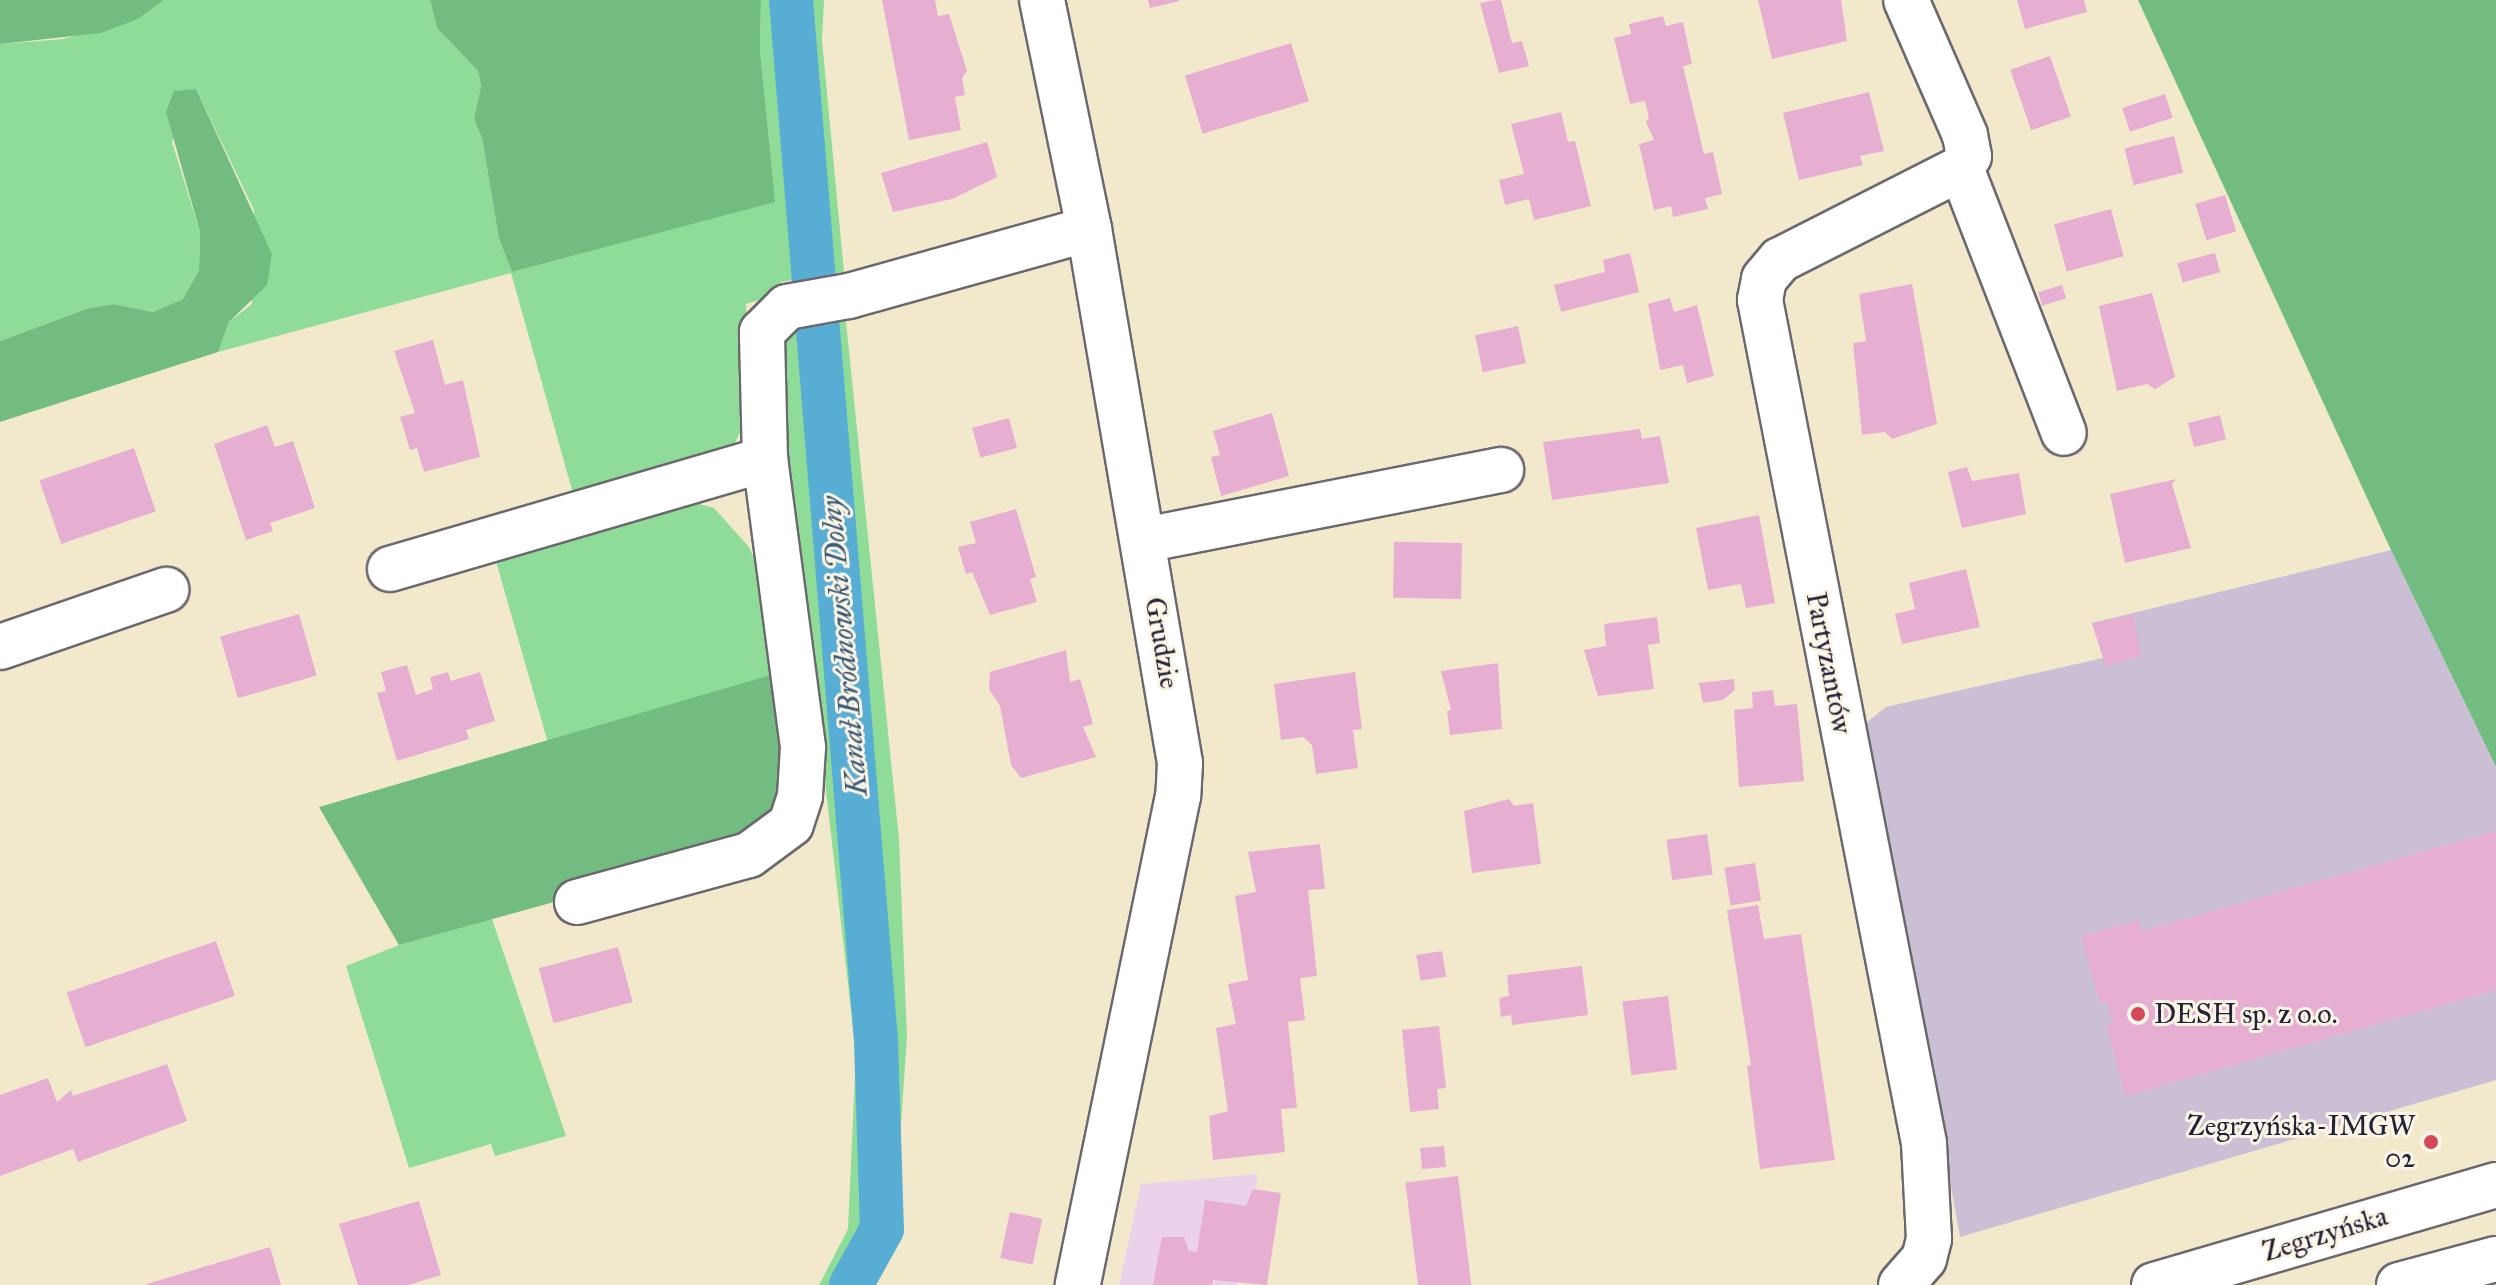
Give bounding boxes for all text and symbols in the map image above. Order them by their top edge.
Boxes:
water label: Kanał Bródnowski Dolny [813,495,875,797]
street label: Partyzantów [1799,590,1859,736]
street label: Grudzie [1137,595,1187,691]
place label: DESH sp. z o.o. [2154,997,2338,1031]
marker: DESH sp. z o.o. [2129,1005,2147,1023]
place label: Zegrzyńska-IMGW 02 [2187,1109,2415,1175]
marker: Zegrzyńska-IMGW 02 [2422,1133,2440,1151]
street label: Zegrzyńska [2259,1199,2391,1269]

